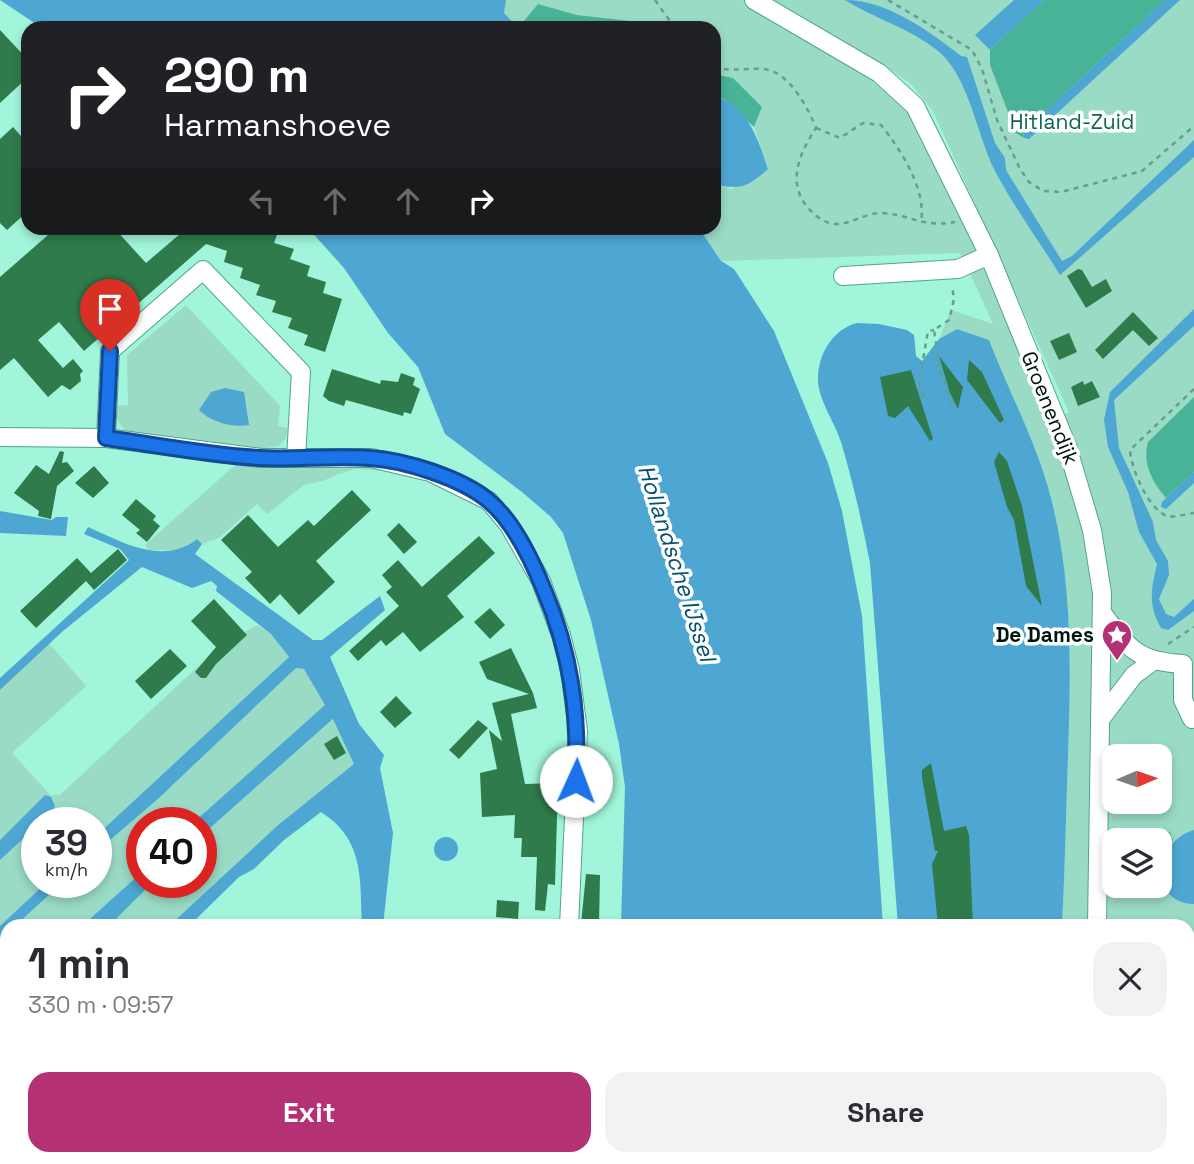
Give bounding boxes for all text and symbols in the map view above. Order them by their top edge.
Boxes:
text: 290 m [164,44,309,106]
icon: right [49,49,140,140]
text: Harmanshoeve [164,105,391,145]
park label: Hitland-Zuid [1010,108,1134,135]
icon: left [243,182,281,220]
icon: ahead [316,182,354,220]
icon: ahead [389,182,427,220]
icon: right [462,182,500,220]
pin [80,279,140,351]
icon: arrive [91,290,129,328]
street label: Groenendijk [1015,347,1085,469]
water label: Hollandsche IJssel [631,461,724,667]
place icon: De Dames [1100,618,1134,662]
place label: De Dames [995,621,1094,648]
position arrow [539,744,613,818]
north arrow [1102,744,1172,814]
map controls [1102,744,1172,898]
speed limit sign: 40 [126,807,217,898]
text: 39 [45,821,88,865]
button: layers [1102,828,1172,898]
text: km/h [45,858,88,881]
text: 1 min [28,937,131,990]
button: close [1093,942,1167,1016]
text: 330 m · 09:57 [28,990,173,1020]
button: Exit [28,1072,591,1152]
button: Share [605,1072,1167,1152]

